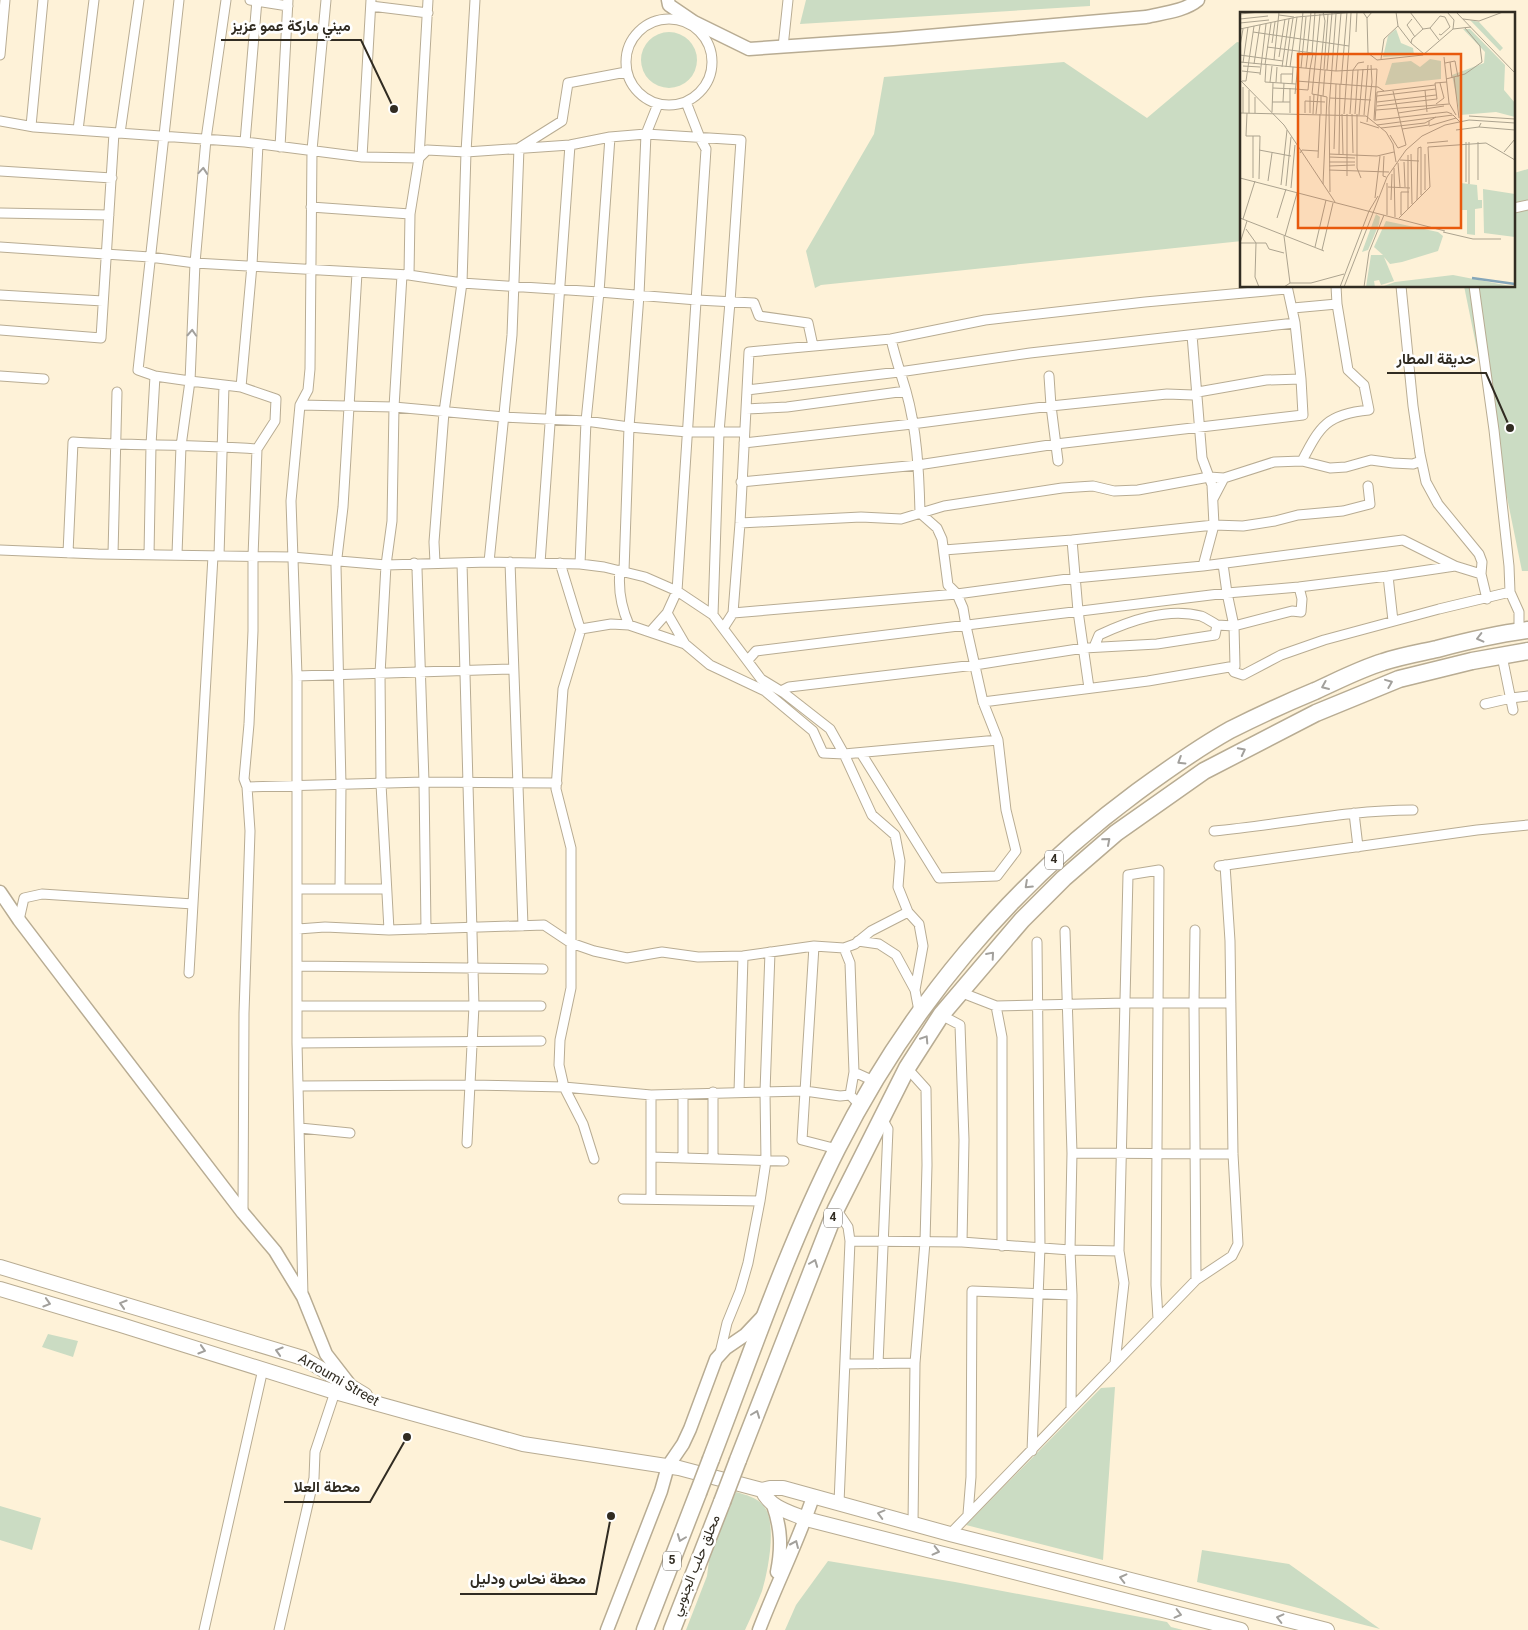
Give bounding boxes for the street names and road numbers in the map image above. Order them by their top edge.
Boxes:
road number: 4 [1045,850,1063,870]
road number: 4 [824,1208,842,1228]
street label: Arroumi Street [293,1349,383,1413]
street label: محلق حلب الجنوبي [667,1512,727,1620]
road number: 5 [663,1552,681,1570]

